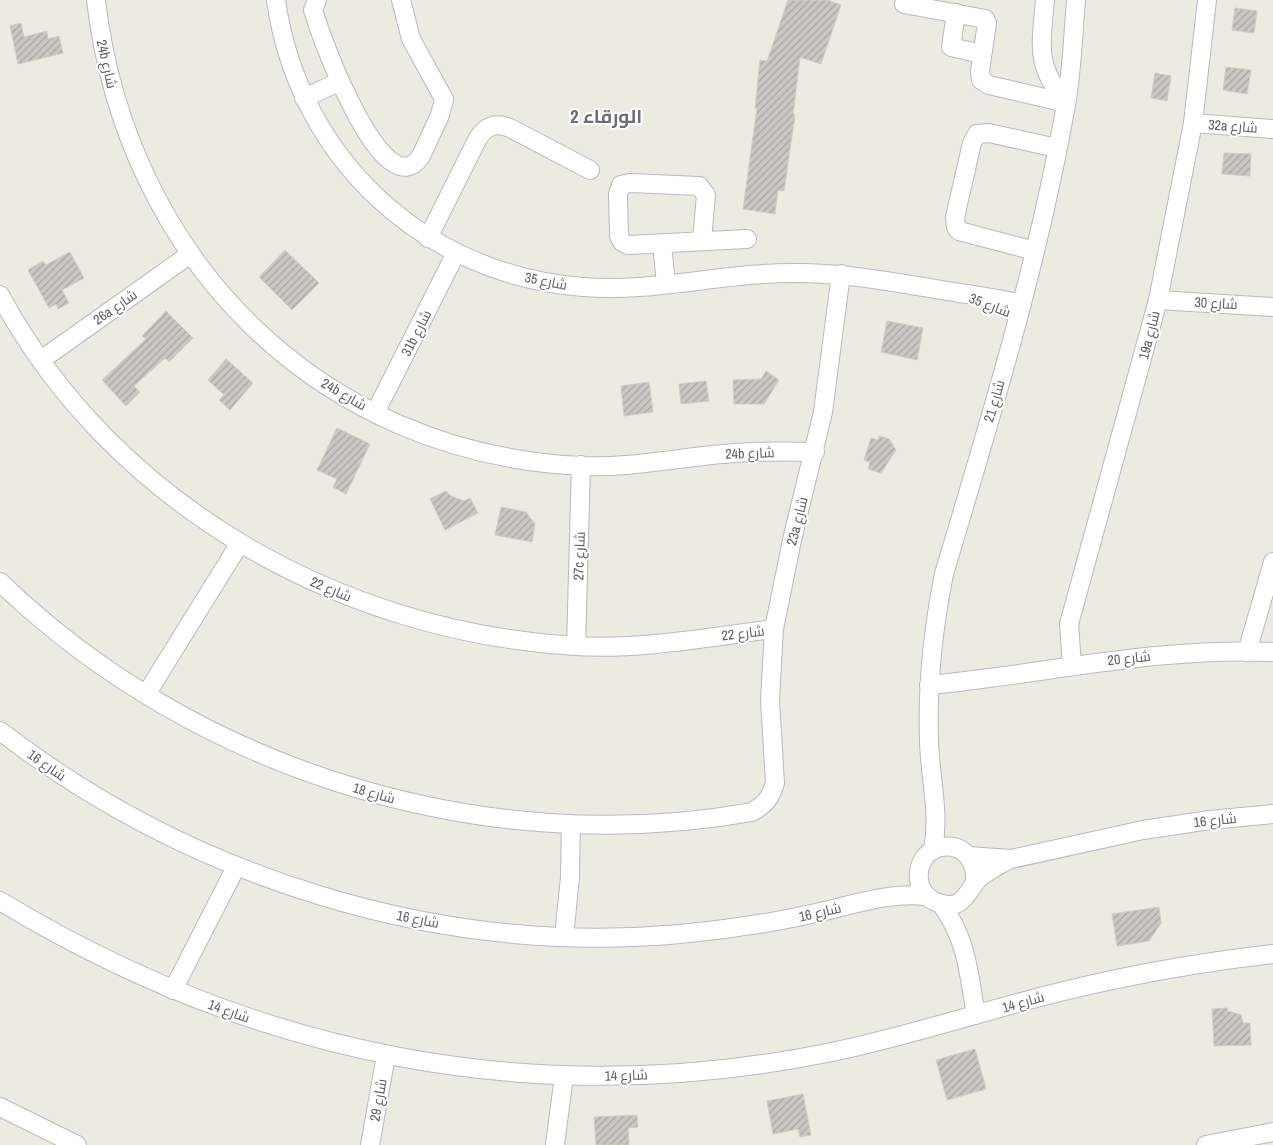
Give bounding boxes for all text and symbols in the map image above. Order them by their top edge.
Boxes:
street label: 24b شارع [93,38,121,90]
district label: الورقاء 2 [570,103,642,129]
street label: 32a شارع [1208,115,1258,137]
street label: شارع 35 [523,268,569,294]
street label: 26a شارع [90,285,140,329]
street label: شارع 35 [967,289,1013,321]
street label: شارع 30 [1194,293,1238,313]
street label: 31b شارع [397,307,435,359]
street label: 19a شارع [1134,309,1164,361]
street label: 24b شارع [318,374,370,414]
street label: شارع 21 [979,378,1009,424]
street label: 24b شارع [725,443,775,463]
street label: 23a شارع [782,495,812,547]
street label: 27c شارع [569,531,589,581]
street label: شارع 22 [308,572,354,606]
street label: شارع 22 [721,621,765,645]
street label: شارع 20 [1107,647,1151,669]
street label: شارع 16 [24,745,70,785]
street label: شارع 18 [351,778,397,808]
street label: شارع 16 [1193,809,1237,831]
street label: شارع 16 [797,898,843,926]
street label: شارع 16 [395,906,441,932]
street label: شارع 14 [1000,987,1046,1017]
street label: شارع 14 [206,995,252,1027]
street label: شارع 14 [604,1065,648,1085]
street label: شارع 29 [365,1077,391,1123]

